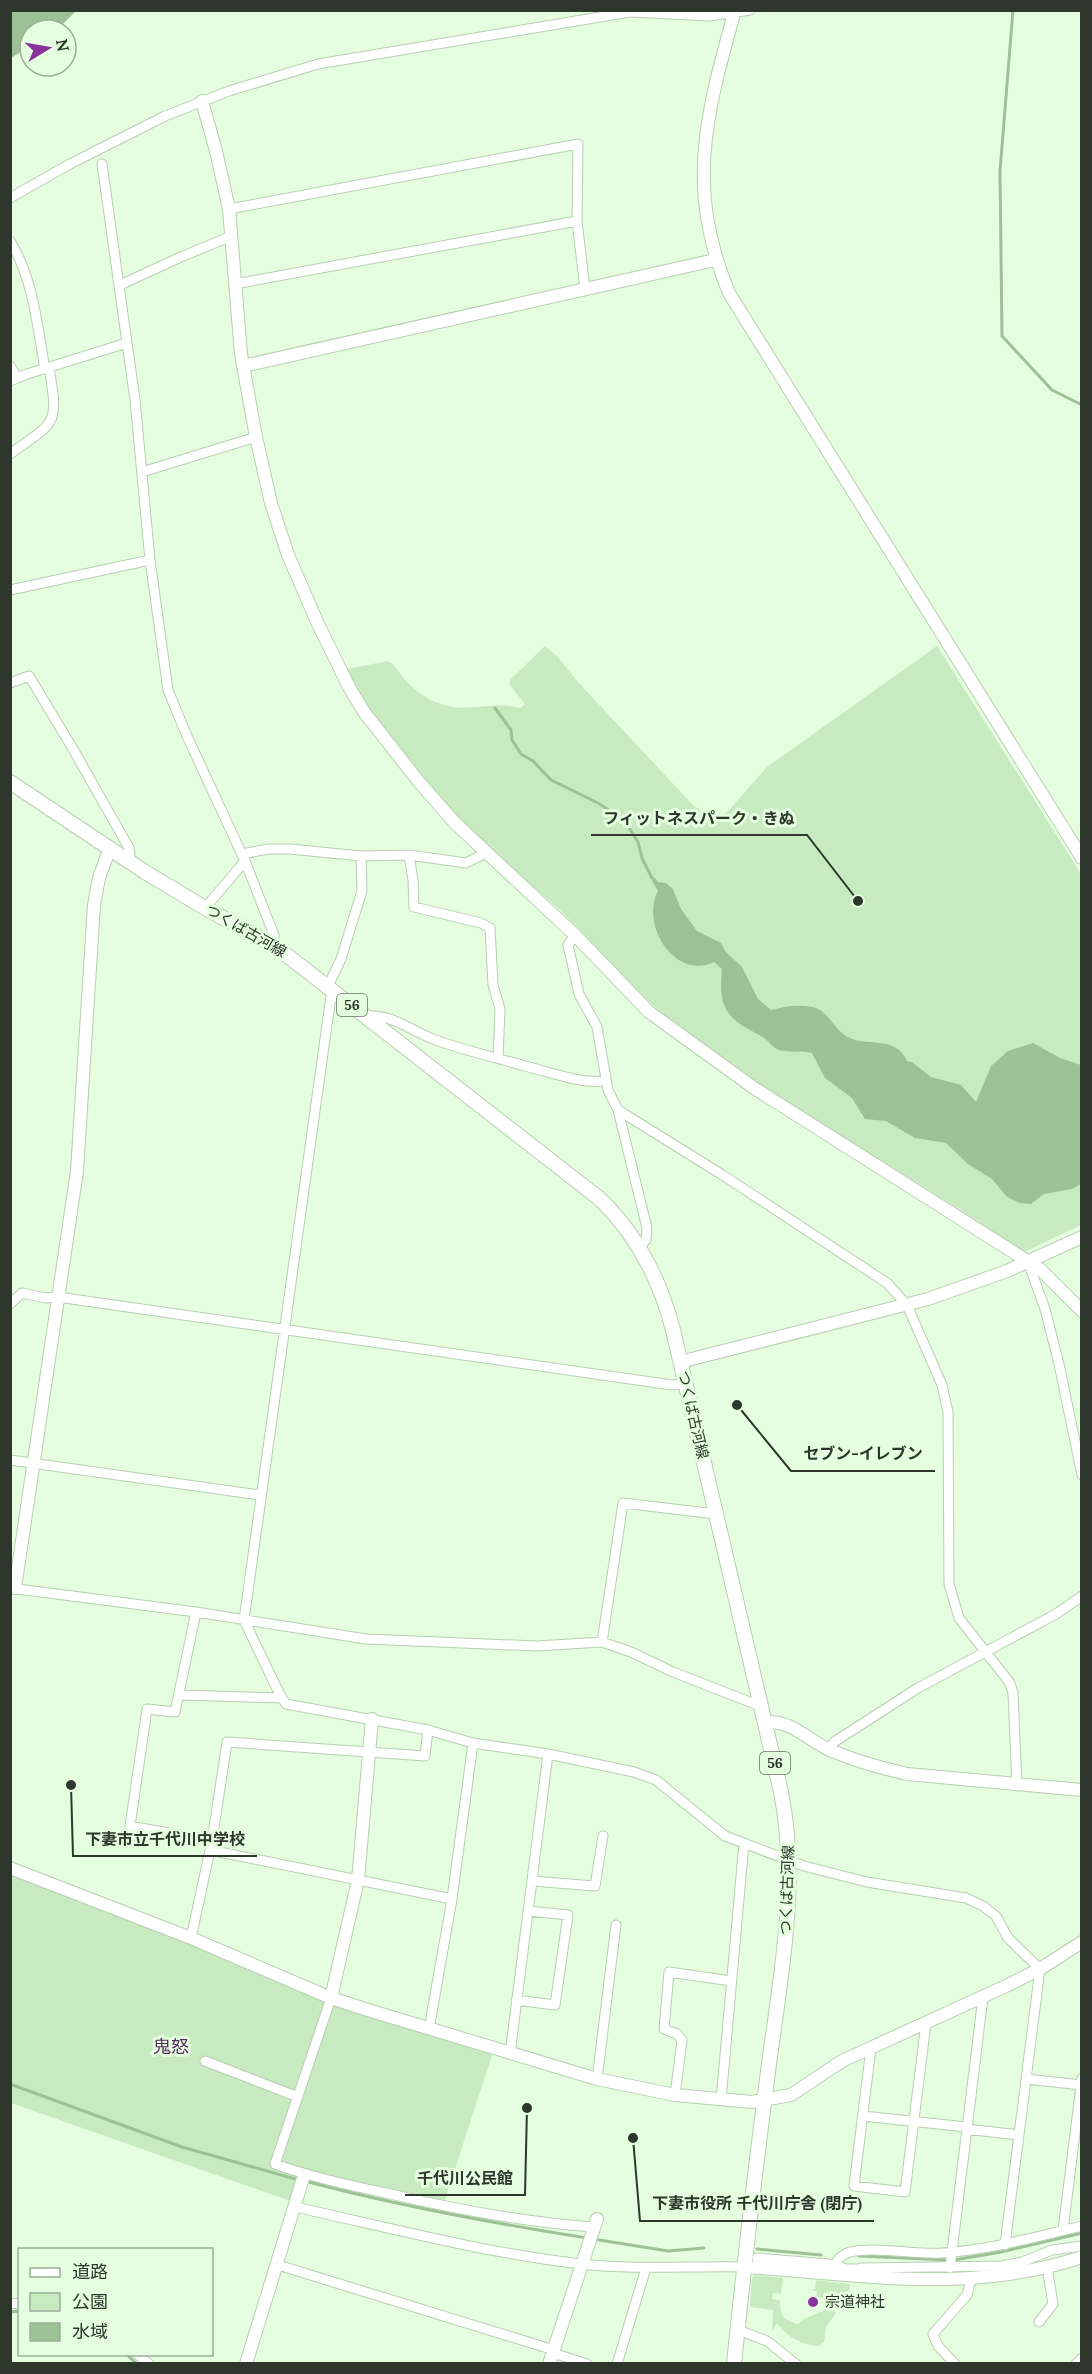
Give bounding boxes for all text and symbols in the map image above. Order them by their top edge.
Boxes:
north arrow [18,18,78,78]
text: N [52,37,74,53]
callout: フィットネスパーク・きぬ [591,801,807,835]
text: フィットネスパーク・きぬ [603,808,795,828]
street label: つくば古河線 [203,900,290,961]
road number: 56 [337,994,367,1016]
street label: つくば古河線 [674,1369,713,1461]
callout: セブン-イレブン [791,1437,935,1471]
text: セブン-イレブン [803,1443,923,1463]
road number: 56 [760,1752,790,1774]
callout: 下妻市立千代川中学校 [73,1822,257,1856]
text: 下妻市立千代川中学校 [85,1829,245,1849]
street label: つくば古河線 [775,1845,798,1935]
district label: 鬼怒 [153,2035,189,2058]
callout: 千代川公民館 [405,2161,525,2195]
text: 千代川公民館 [417,2168,513,2188]
callout: 下妻市役所 千代川庁舎 (閉庁) [640,2187,874,2221]
text: 下妻市役所 千代川庁舎 (閉庁) [652,2193,862,2214]
legend [18,2248,213,2356]
text: 道路 [72,2260,108,2283]
text: 公園 [72,2290,108,2313]
place label: 宗道神社 [825,2292,885,2311]
marker: 宗道神社 [806,2295,820,2309]
text: 水域 [72,2320,108,2343]

